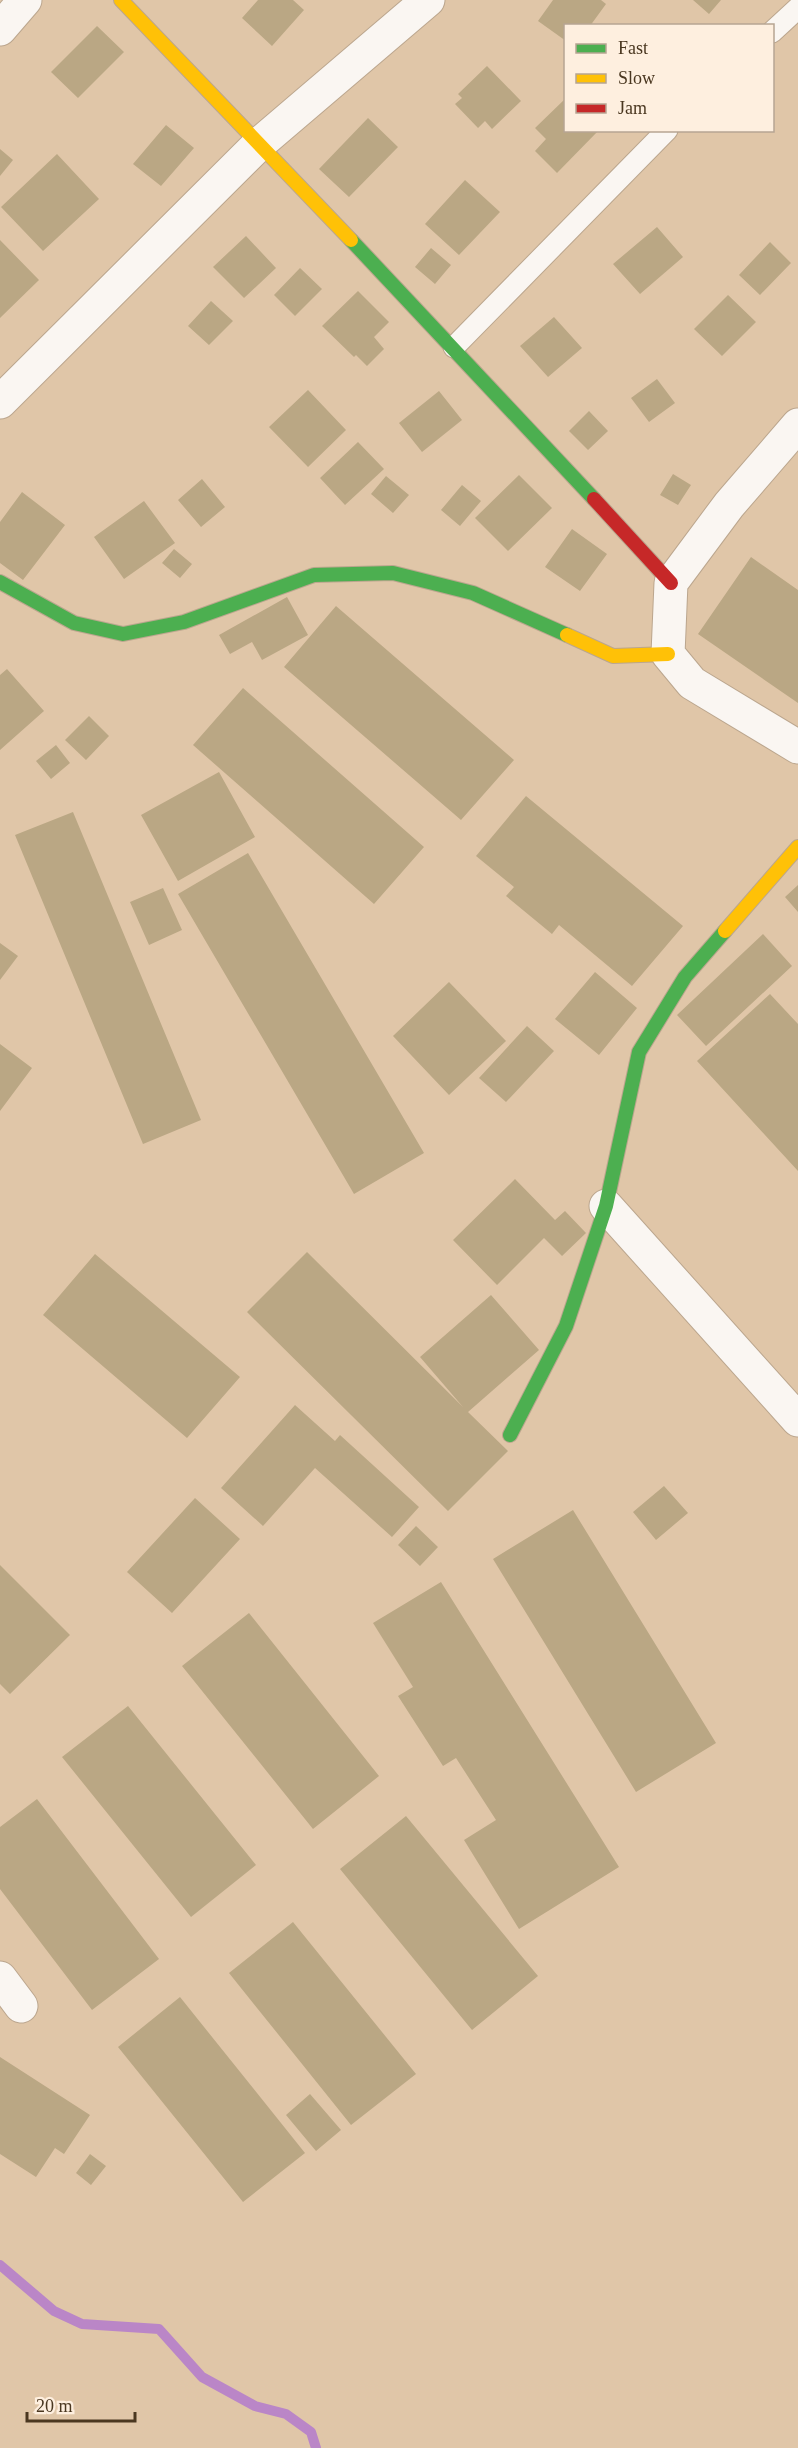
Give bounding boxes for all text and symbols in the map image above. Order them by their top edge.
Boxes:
legend [564,24,774,132]
text: Fast [618,38,648,58]
text: Slow [618,68,655,88]
text: Jam [618,98,647,118]
scale bar [27,2385,135,2423]
text: 20 m [36,2396,73,2416]

